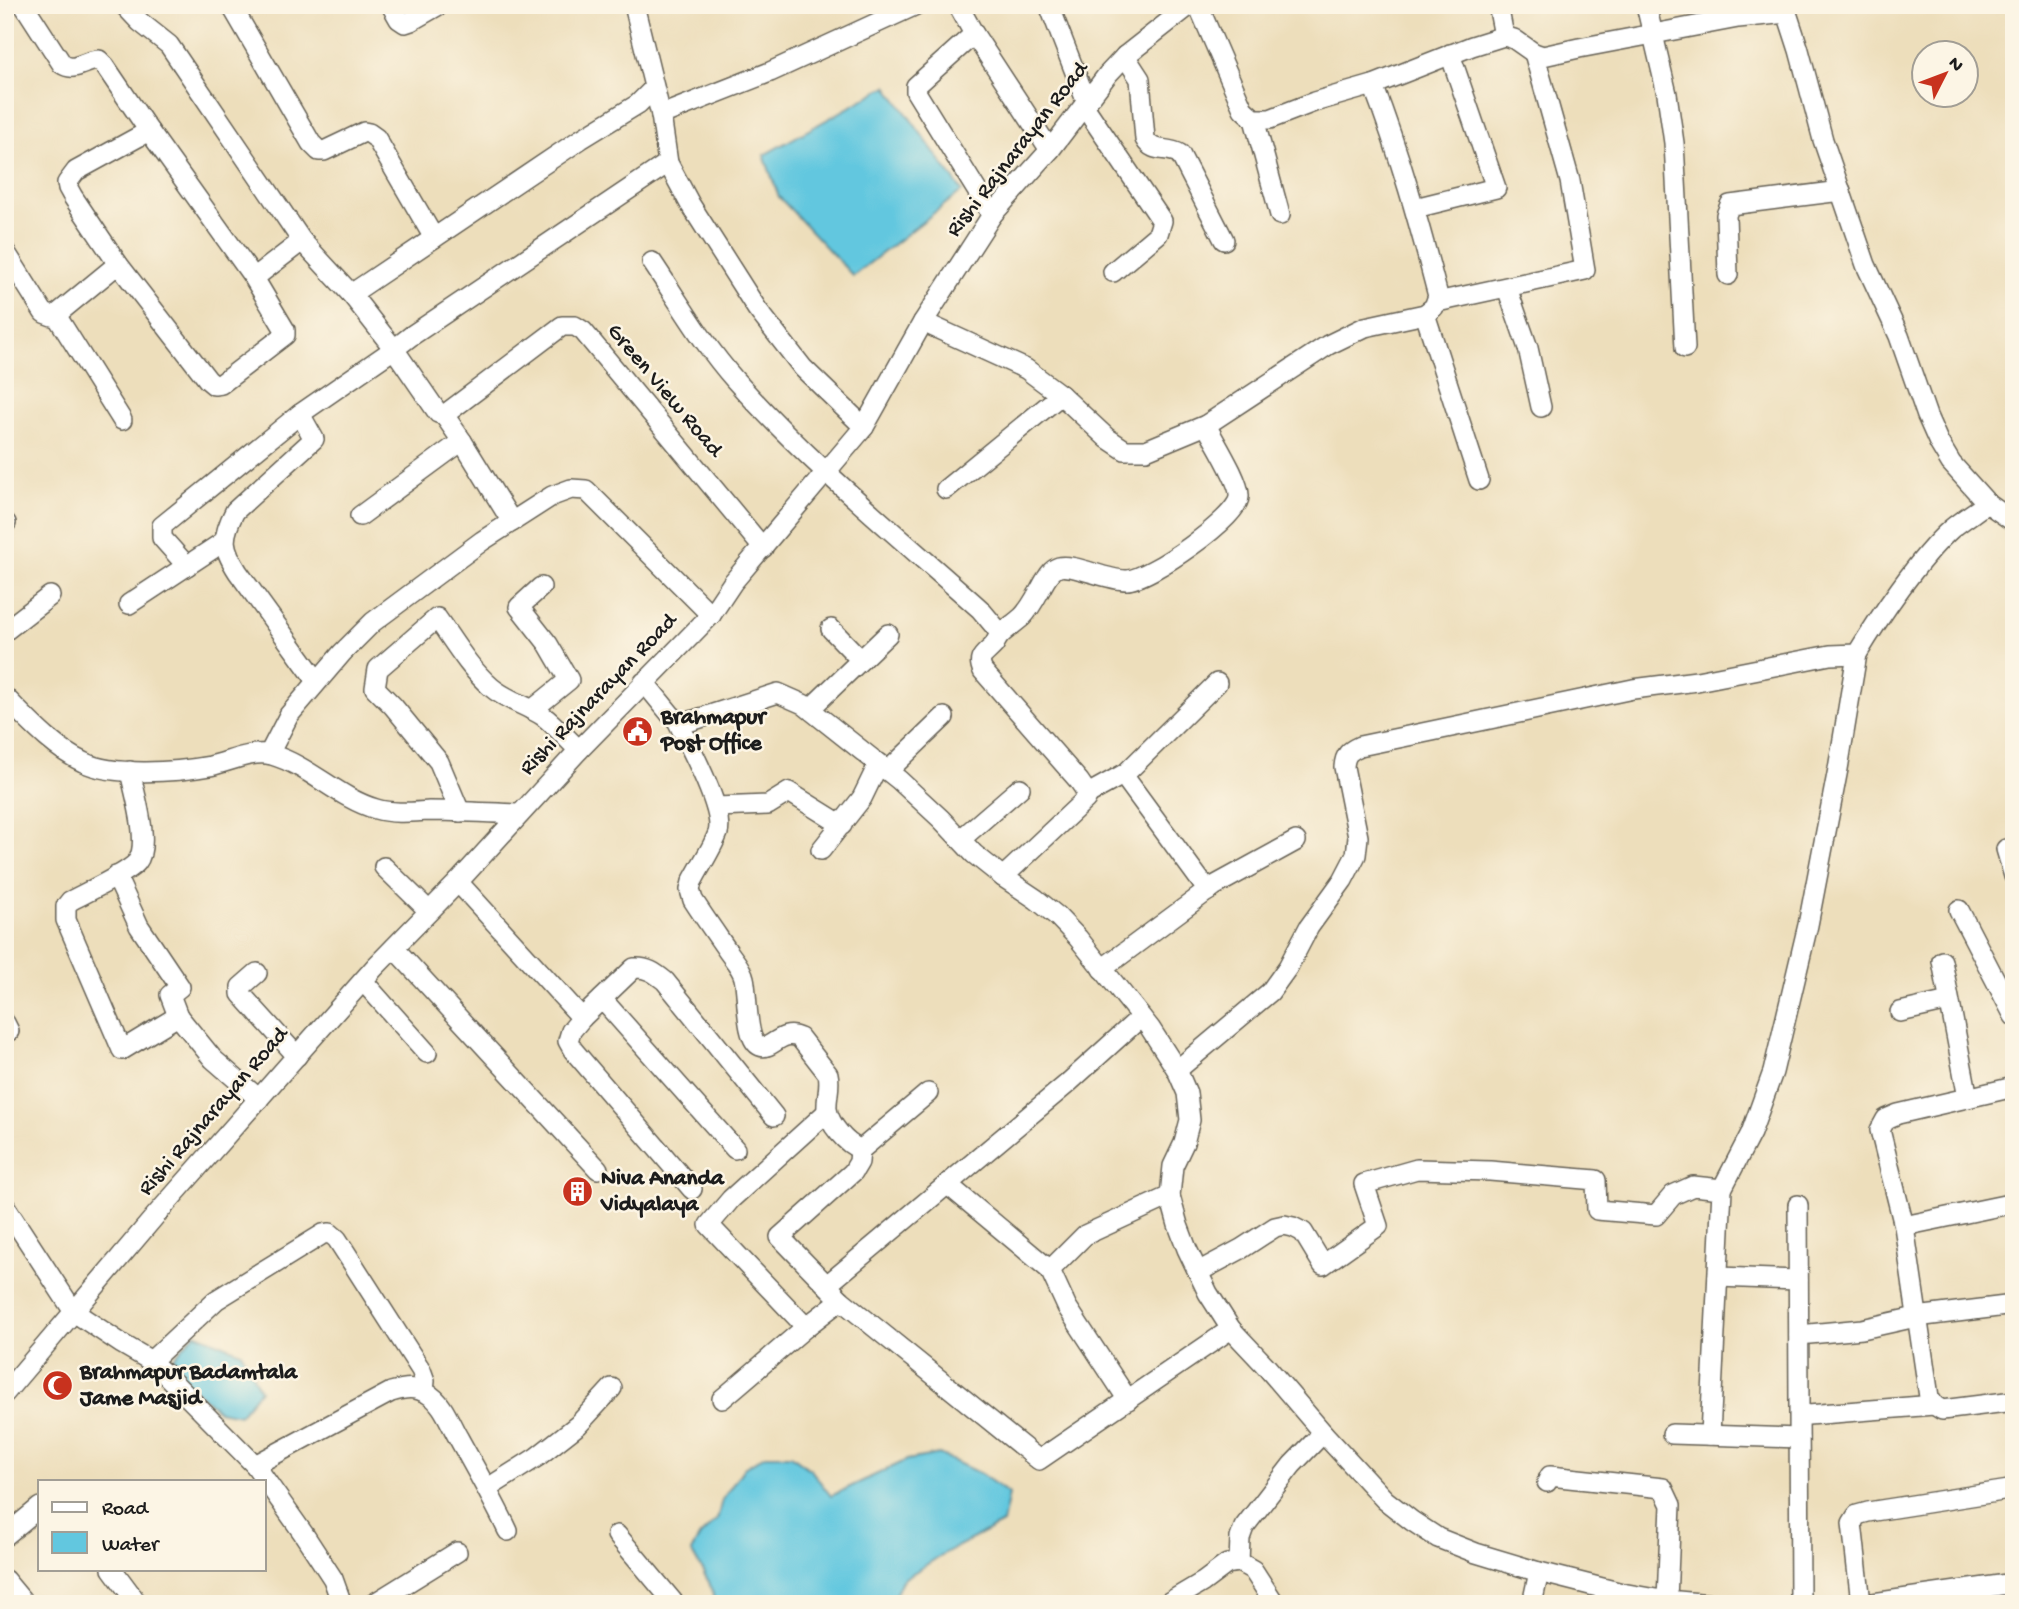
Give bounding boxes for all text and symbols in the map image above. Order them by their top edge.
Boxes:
north arrow [1910,38,1980,108]
text: N [1942,53,1968,77]
street label: Rishi Rajnarayan Road [941,56,1096,243]
street label: Green View Road [600,319,729,464]
street label: Rishi Rajnarayan Road [515,607,684,782]
place label: Brahmapur Post Office [659,705,768,758]
public building icon: Brahmapur Post Office [621,714,655,748]
street label: Rishi Rajnarayan Road [133,1021,296,1202]
place label: Niva Ananda Vidyalaya [600,1166,725,1219]
building icon: Niva Ananda Vidyalaya [561,1175,595,1209]
place label: Brahmapur Badamtala Jame Masjid [79,1360,298,1413]
mosque icon: Brahmapur Badamtala Jame Masjid [40,1369,74,1403]
legend [38,1480,266,1570]
text: Road [102,1498,150,1523]
text: Water [102,1534,160,1559]

